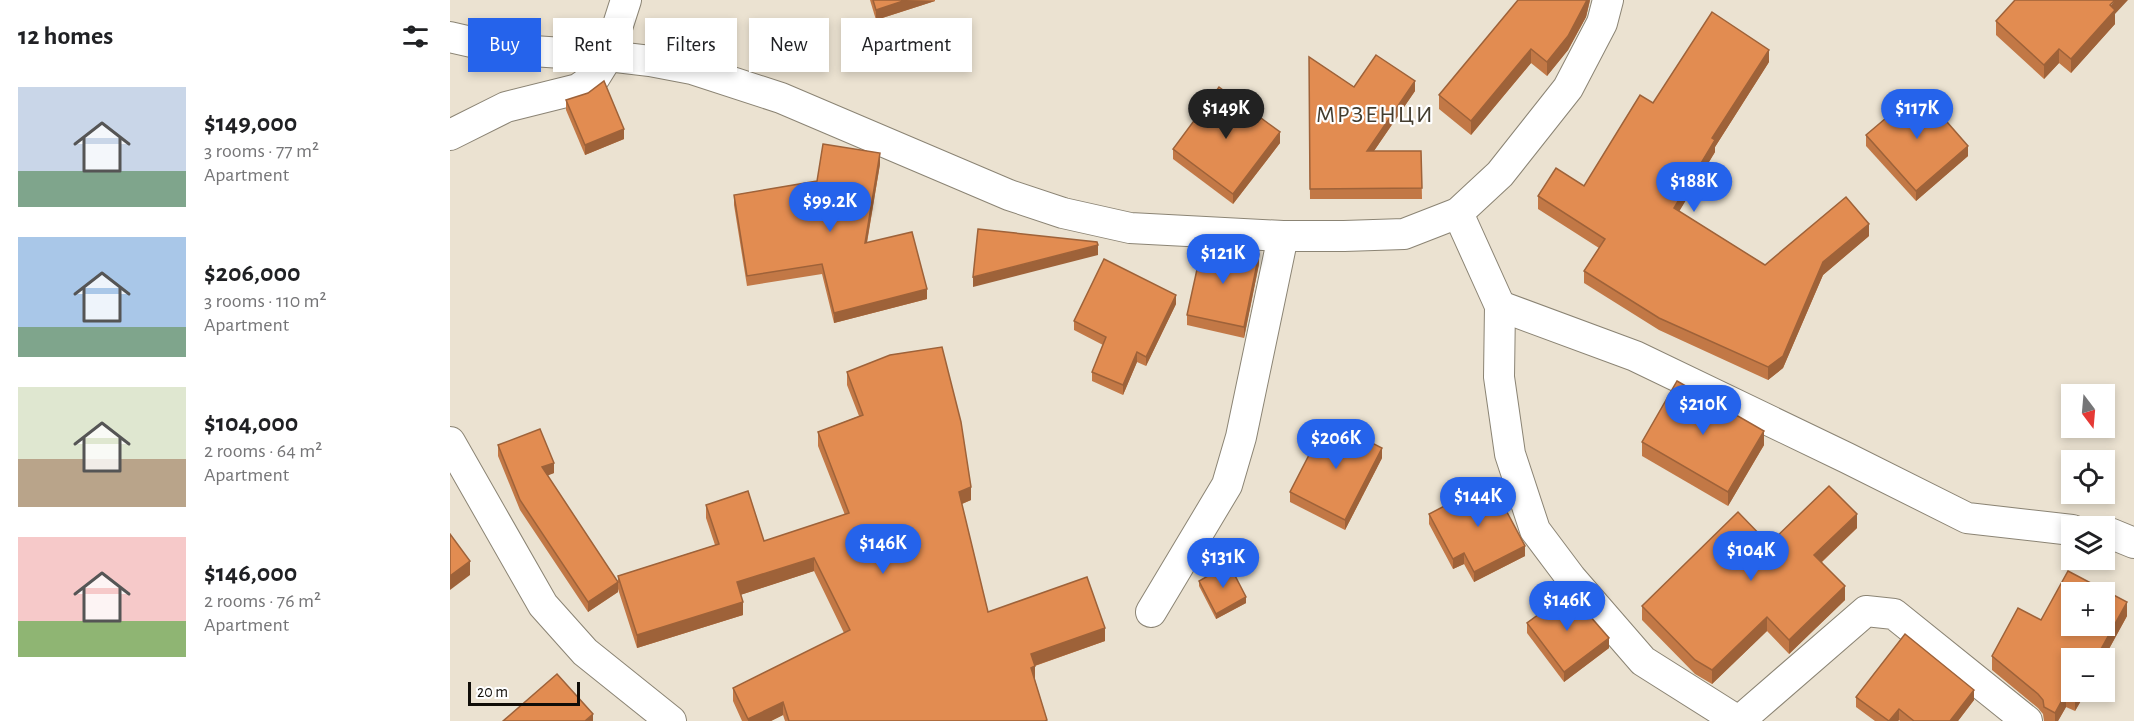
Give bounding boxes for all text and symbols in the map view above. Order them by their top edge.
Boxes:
chip: Buy [468,18,541,72]
chip: Rent [553,18,633,72]
chip: Filters [645,18,737,72]
chip: New [749,18,829,72]
chip: Apartment [841,18,972,72]
icon: filters [399,20,432,53]
text: 12 homes [18,23,113,49]
pin: $149K [1184,89,1268,140]
pin: $117K [1875,89,1959,140]
text: $149K [1202,98,1250,118]
text: $117K [1895,98,1939,118]
district label: МРЗЕНЦИ [1316,103,1434,127]
text: $149,000 [204,110,297,136]
icon: home [66,111,138,183]
text: 3 rooms · 77 m² [204,141,319,161]
pin: $188K [1652,162,1736,213]
text: Apartment [204,165,289,185]
text: $188K [1670,171,1718,191]
pin: $99.2K [781,182,879,233]
text: $99.2K [803,191,857,211]
pin: $121K [1181,234,1265,285]
text: $121K [1201,243,1245,263]
text: $206,000 [204,260,301,286]
icon: home [66,261,138,333]
text: 3 rooms · 110 m² [204,291,327,311]
text: Apartment [204,315,289,335]
north arrow [2061,384,2115,438]
map controls [2061,384,2115,702]
pin: $210K [1661,385,1745,436]
text: $210K [1679,394,1727,414]
text: $104,000 [204,410,298,436]
icon: home [66,411,138,483]
pin: $206K [1294,419,1378,470]
text: $206K [1311,428,1361,448]
text: 2 rooms · 64 m² [204,441,322,461]
button: locate [2061,450,2115,504]
text: Apartment [204,465,289,485]
pin: $144K [1436,477,1520,528]
text: $144K [1454,486,1502,506]
button: layers [2061,516,2115,570]
pin: $146K [841,524,925,575]
pin: $104K [1709,531,1793,582]
text: $146K [859,533,907,553]
pin: $131K [1181,538,1265,589]
text: $104K [1727,540,1775,560]
text: $131K [1201,547,1245,567]
text: $146,000 [204,560,297,586]
icon: home [66,561,138,633]
pin: $146K [1525,581,1609,632]
button: + [2061,582,2115,636]
text: $146K [1543,590,1591,610]
text: 2 rooms · 76 m² [204,591,321,611]
text: Apartment [204,615,289,635]
button: − [2061,648,2115,702]
scale bar [468,679,580,706]
text: 20 m [477,684,508,700]

